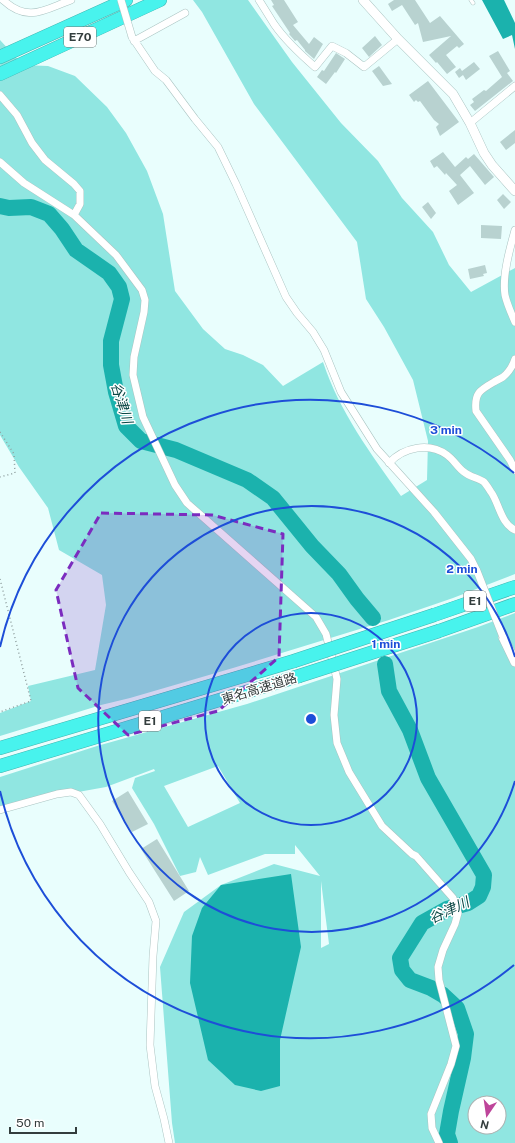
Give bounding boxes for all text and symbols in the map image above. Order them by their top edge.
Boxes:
road number: E70 [64,27,96,47]
water label: 谷津川 [108,381,136,427]
text: 3 min [430,423,462,437]
text: 2 min [446,562,478,576]
road number: E1 [464,591,486,611]
text: 1 min [372,637,400,651]
street label: 東名高速道路 [220,670,299,707]
road number: E1 [139,711,161,731]
centre of rings [304,712,318,726]
water label: 谷津川 [427,893,473,926]
north arrow [467,1095,507,1135]
scale bar [10,1109,76,1135]
text: 50 m [16,1116,44,1130]
text: N [479,1118,490,1132]

